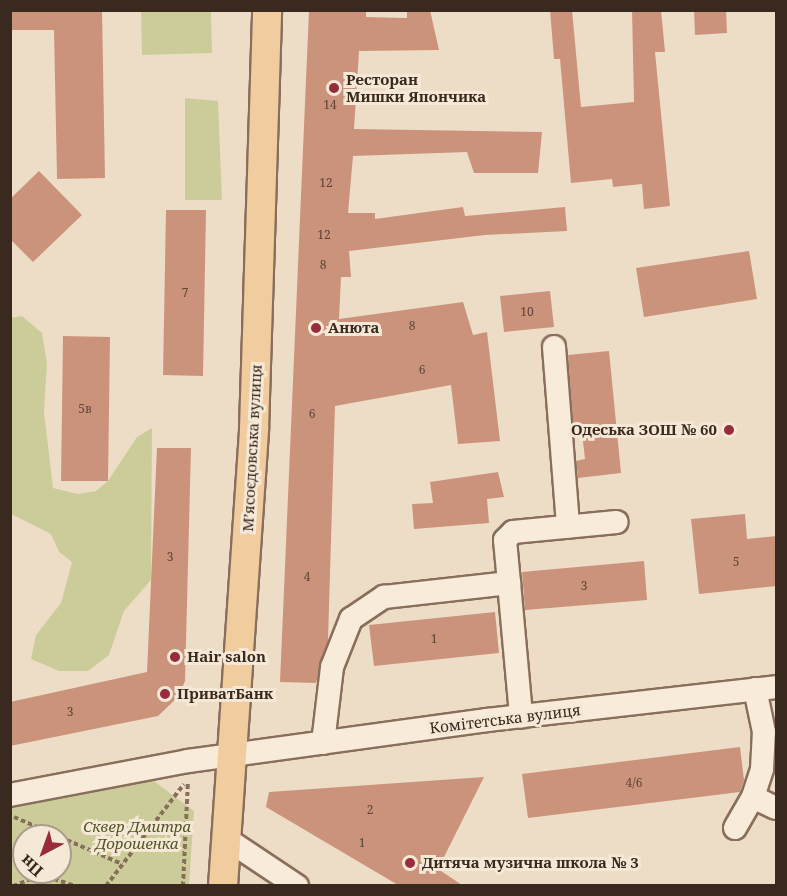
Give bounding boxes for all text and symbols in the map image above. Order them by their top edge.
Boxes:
place label: Ресторан Мишки Япончика [346,70,486,105]
marker: Ресторан Мишки Япончика [327,81,341,95]
house number: 14 [323,98,337,112]
house number: 12 [319,176,333,190]
house number: 12 [317,228,331,242]
house number: 8 [320,258,326,272]
house number: 7 [182,286,188,300]
house number: 10 [520,305,534,319]
place label: Анюта [328,319,380,337]
house number: 8 [409,319,415,333]
marker: Анюта [309,321,323,335]
house number: 6 [419,363,425,377]
street label: Мʼясоєдовська вулиця [239,364,265,532]
house number: 5в [78,402,92,416]
house number: 6 [309,407,315,421]
place label: Одеська ЗОШ № 60 [571,421,717,439]
marker: Одеська ЗОШ № 60 [722,423,736,437]
house number: 3 [167,550,173,564]
house number: 5 [733,555,739,569]
house number: 4 [304,570,310,584]
house number: 3 [581,579,587,593]
house number: 1 [431,632,437,646]
place label: Hair salon [187,648,266,666]
marker: Hair salon [168,650,182,664]
place label: ПриватБанк [177,685,273,703]
marker: ПриватБанк [158,687,172,701]
street label: Комітетська вулиця [428,701,582,737]
house number: 3 [67,705,73,719]
house number: 4/6 [626,776,642,790]
house number: 2 [367,803,373,817]
park label: Сквер Дмитра Дорошенка [83,817,191,852]
north arrow [12,824,72,884]
house number: 1 [359,836,365,850]
text: Пн [15,850,48,882]
place label: Дитяча музична школа № 3 [422,854,639,872]
marker: Дитяча музична школа № 3 [403,856,417,870]

